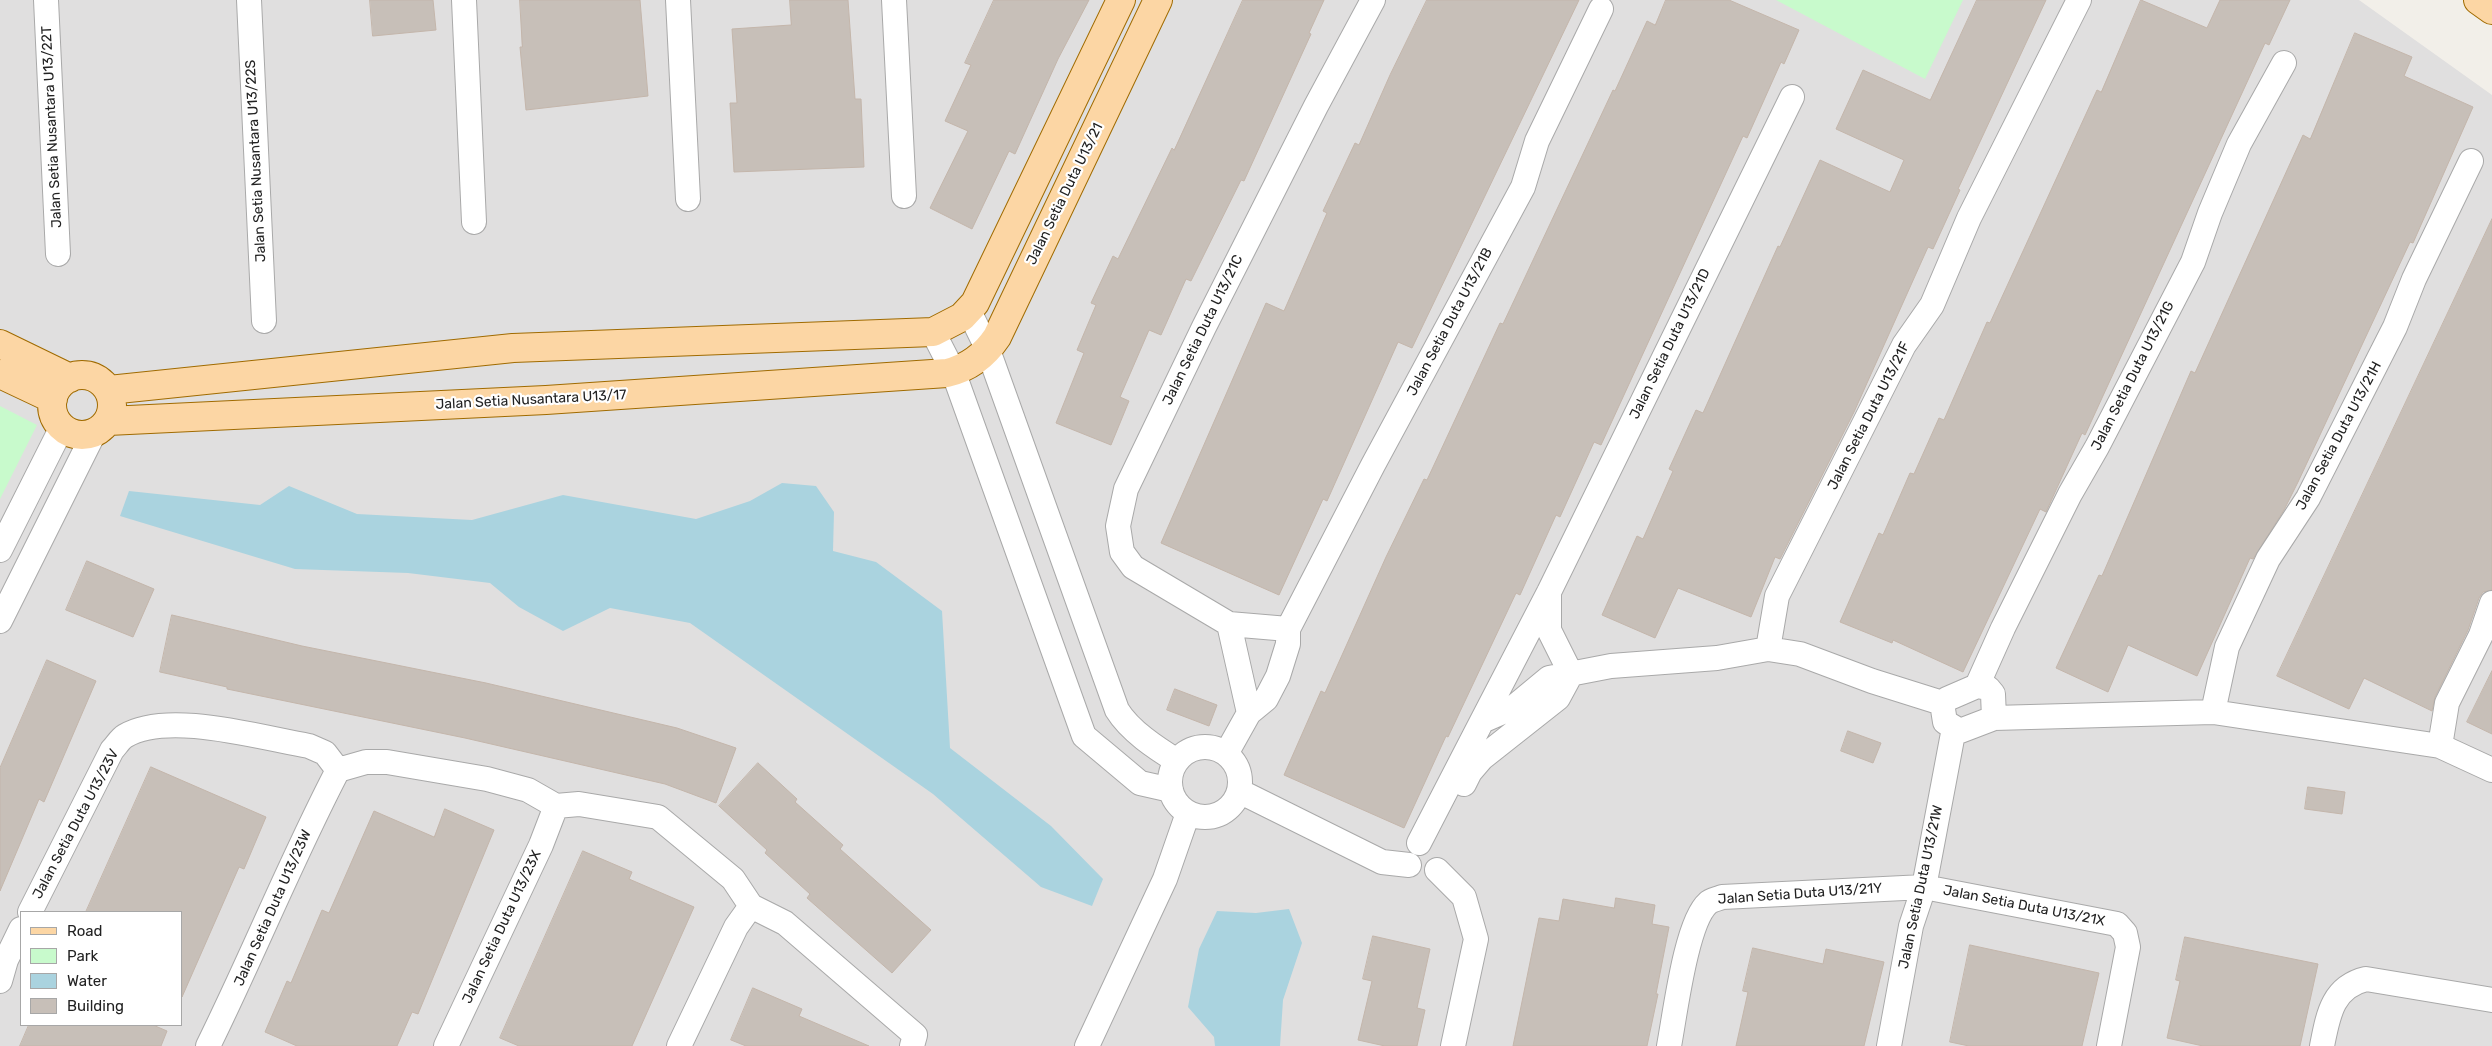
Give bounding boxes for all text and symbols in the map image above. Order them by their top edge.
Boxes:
street label: Jalan Setia Nusantara U13/22T [38,26,66,228]
street label: Jalan Setia Nusantara U13/22S [242,59,270,263]
street label: Jalan Setia Duta U13/21 [1023,120,1107,268]
street label: Jalan Setia Duta U13/21B [1404,245,1496,399]
street label: Jalan Setia Duta U13/21C [1159,252,1247,408]
street label: Jalan Setia Duta U13/21D [1626,266,1714,422]
street label: Jalan Setia Duta U13/21G [2088,299,2178,453]
street label: Jalan Setia Duta U13/21F [1824,339,1914,493]
street label: Jalan Setia Duta U13/21H [2293,359,2385,513]
street label: Jalan Setia Nusantara U13/17 [435,387,627,413]
street label: Jalan Setia Duta U13/23V [29,746,123,902]
street label: Jalan Setia Duta U13/21W [1895,804,1947,970]
street label: Jalan Setia Duta U13/23W [231,827,315,989]
street label: Jalan Setia Duta U13/23X [459,848,545,1006]
street label: Jalan Setia Duta U13/21Y [1717,880,1883,908]
street label: Jalan Setia Duta U13/21X [1942,882,2106,930]
legend [20,911,182,1026]
text: Road [67,922,103,940]
text: Park [67,947,98,965]
text: Water [67,972,107,990]
text: Building [67,997,124,1015]

